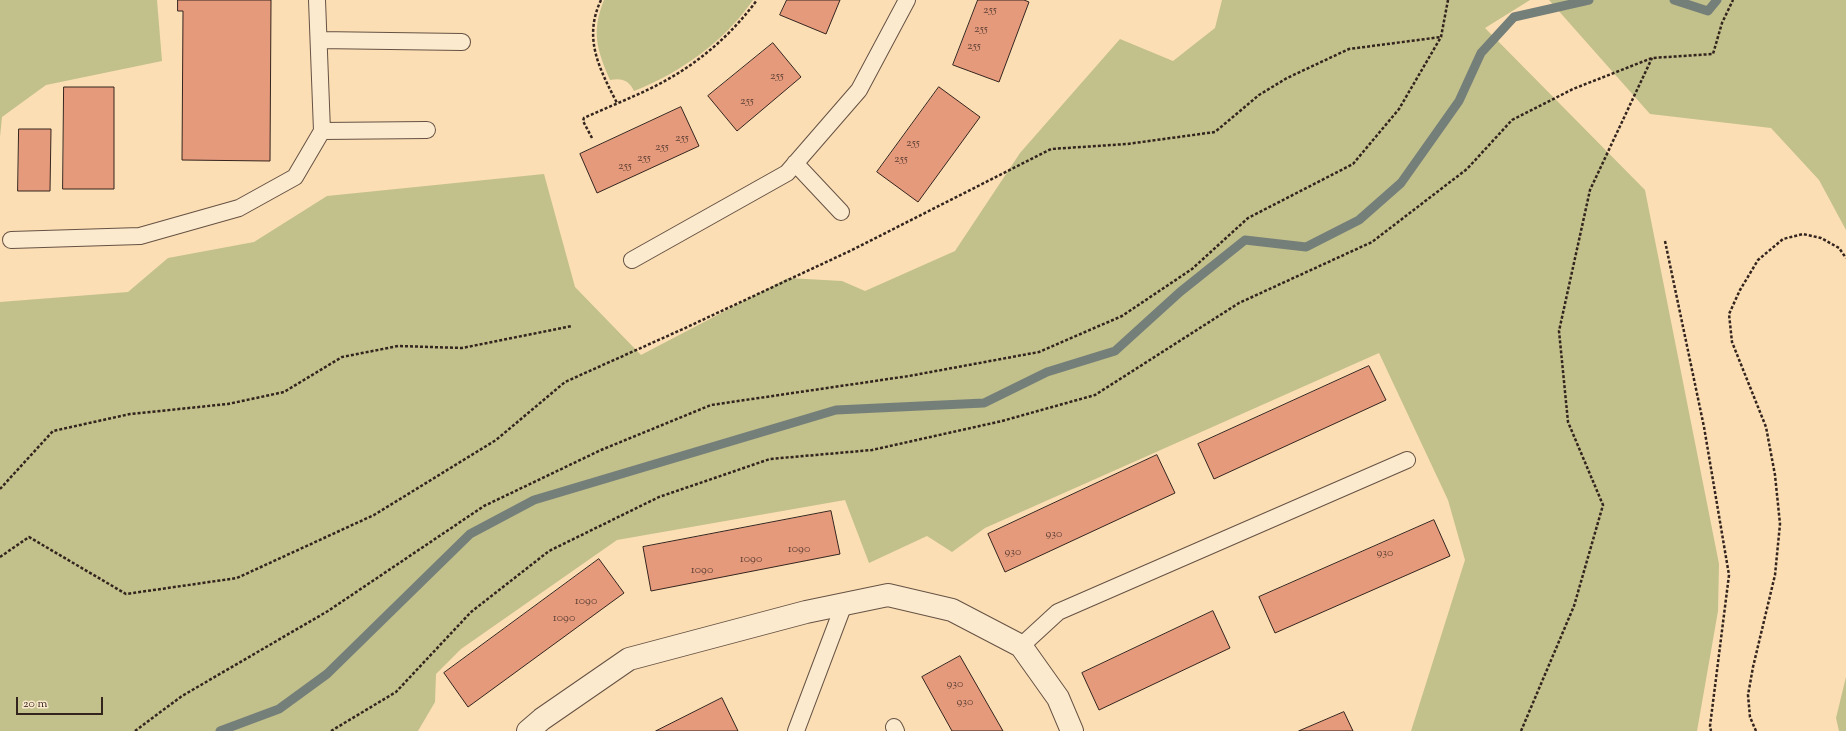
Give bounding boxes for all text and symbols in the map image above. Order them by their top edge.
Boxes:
house number: 255 [983,4,997,18]
house number: 255 [974,23,988,37]
house number: 255 [967,40,981,54]
house number: 255 [770,70,784,84]
house number: 255 [740,95,754,109]
house number: 255 [675,132,689,146]
house number: 255 [906,137,920,151]
house number: 255 [655,141,669,155]
house number: 255 [637,152,651,166]
house number: 255 [894,153,908,167]
house number: 255 [618,160,632,174]
house number: 930 [1046,528,1062,542]
house number: 1090 [788,543,810,557]
house number: 930 [1005,546,1021,560]
house number: 930 [1377,547,1393,561]
house number: 1090 [740,553,762,567]
house number: 1090 [691,564,713,578]
house number: 1090 [575,595,597,609]
house number: 1090 [553,612,575,626]
house number: 930 [947,678,963,692]
scale bar [18,689,105,715]
text: 20 m [23,695,47,713]
house number: 930 [957,696,973,710]

